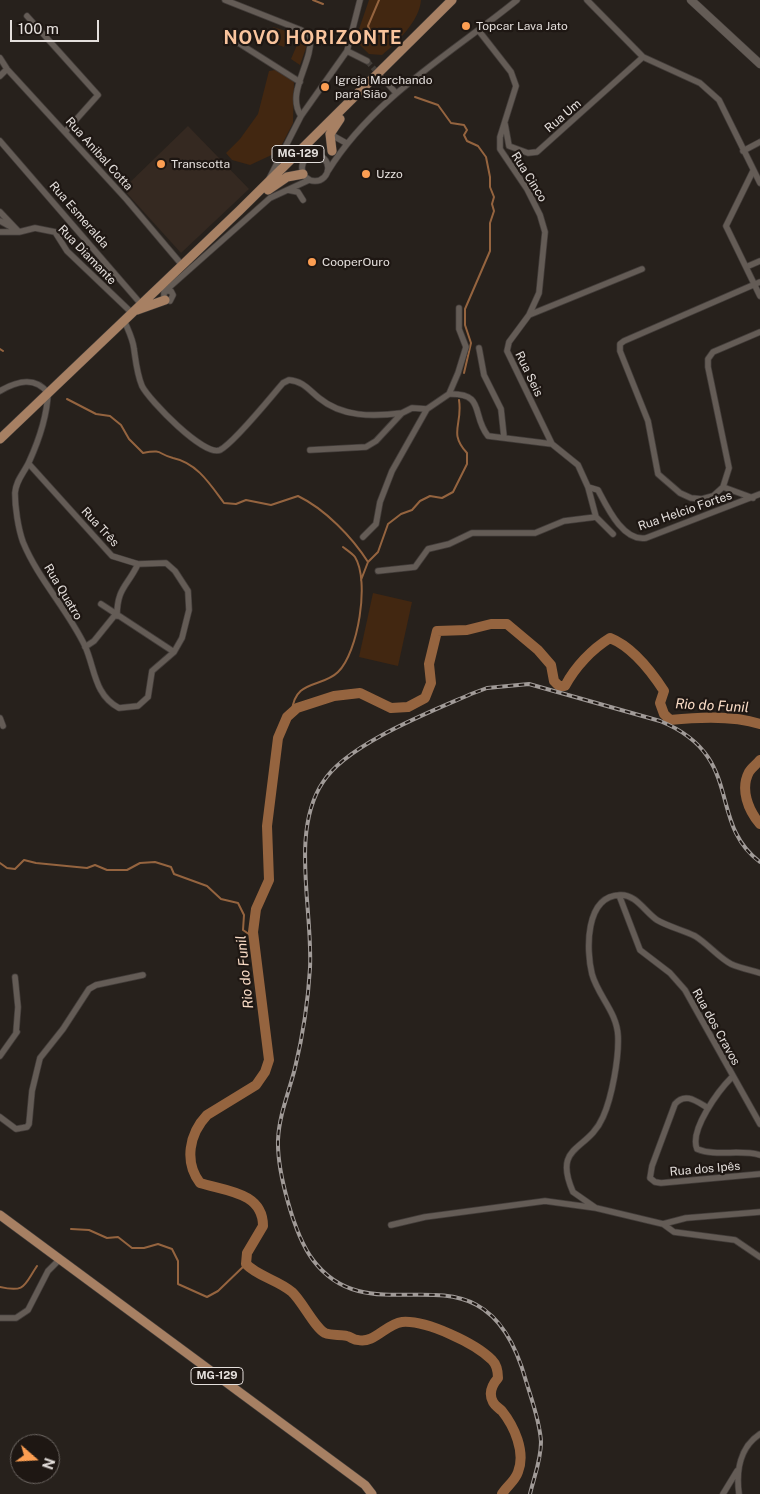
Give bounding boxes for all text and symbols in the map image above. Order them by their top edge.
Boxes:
scale bar [12,10,101,42]
place label: Topcar Lava Jato [476,19,568,33]
text: 100 m [18,20,59,37]
marker: Topcar Lava Jato [460,20,472,32]
district label: NOVO HORIZONTE [222,27,404,49]
place label: Igreja Marchando para Sião [335,73,433,101]
marker: Igreja Marchando para Sião [319,81,331,93]
street label: Rua Um [542,96,584,136]
street label: Rua Anibal Cotta [62,114,136,194]
road number: MG-129 [272,146,324,162]
street label: Rua Cinco [508,149,550,205]
place label: Transcotta [171,157,230,171]
marker: Transcotta [155,158,167,170]
place label: Uzzo [376,167,403,181]
marker: Uzzo [360,168,372,180]
street label: Rua Esmeralda [46,179,112,251]
street label: Rua Diamante [55,222,119,288]
place label: CooperOuro [322,255,390,269]
marker: CooperOuro [306,256,318,268]
street label: Rua Seis [512,349,546,399]
street label: Rua Helcio Fortes [636,488,734,534]
street label: Rua Três [78,504,122,550]
street label: Rua Quatro [41,561,85,623]
water label: Rio do Funil [675,696,749,716]
water label: Rio do Funil [233,934,257,1010]
street label: Rua dos Cravos [689,986,743,1068]
street label: Rua dos Ipês [669,1159,741,1179]
road number: MG-129 [191,1368,243,1384]
north arrow [10,1434,60,1484]
text: N [39,1456,58,1471]

